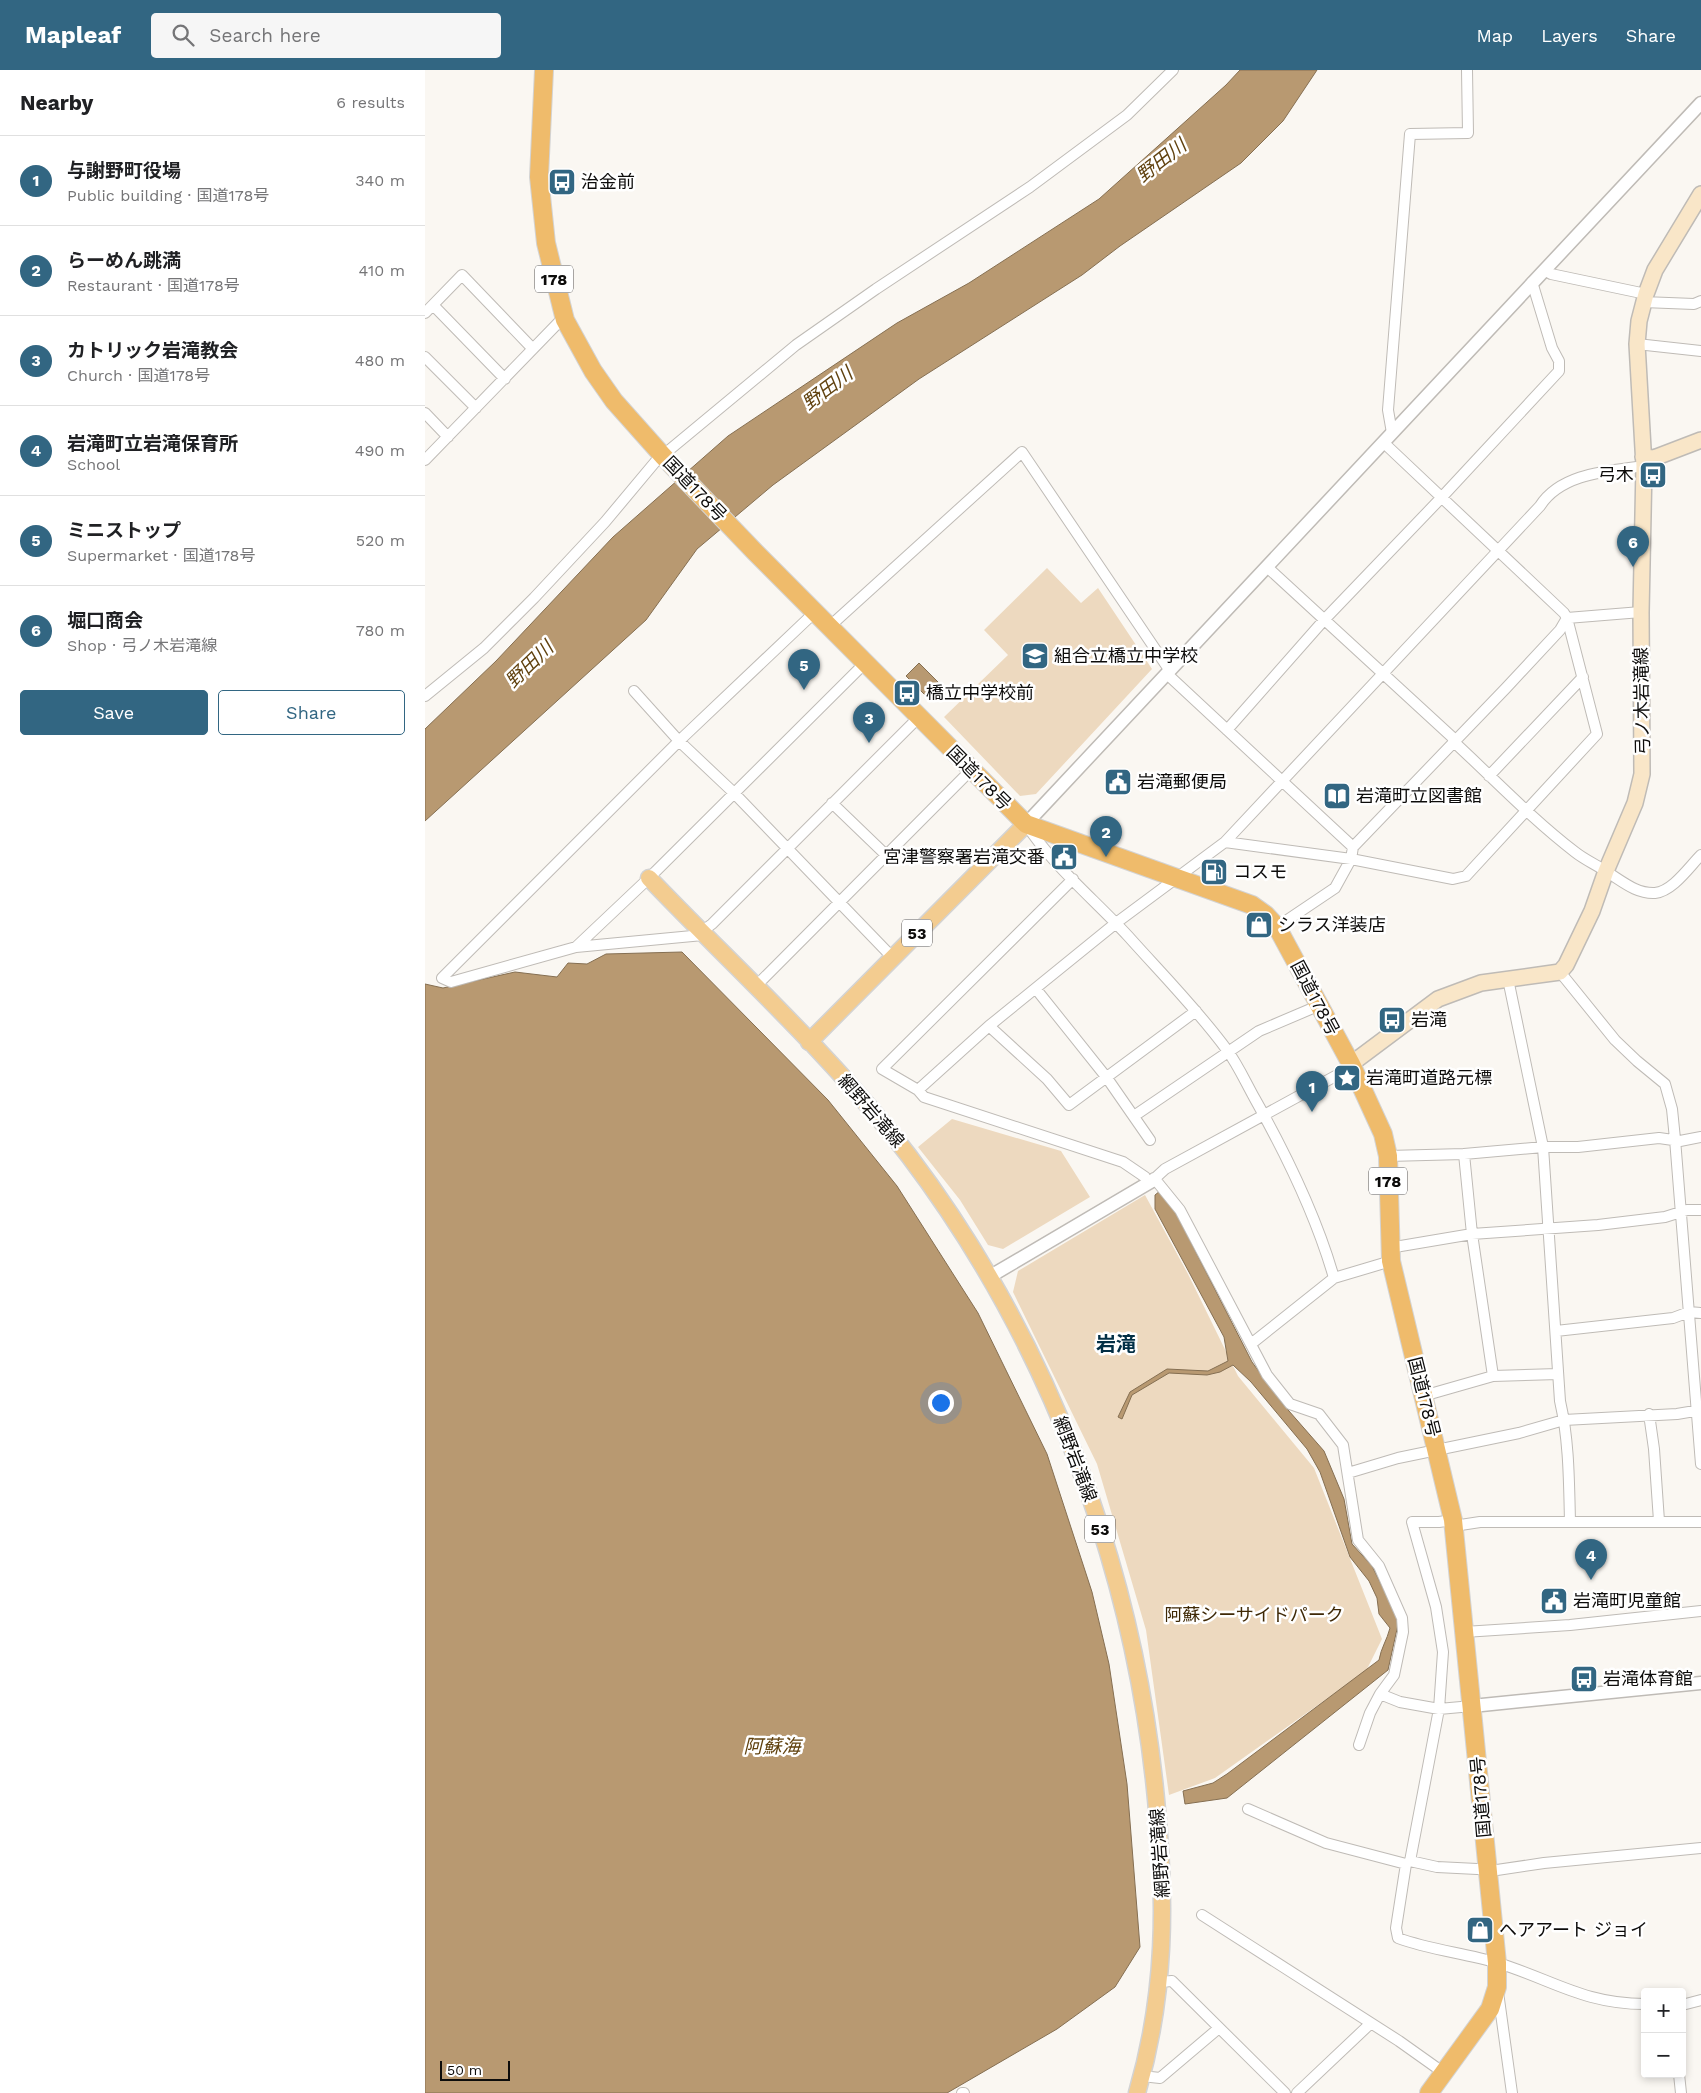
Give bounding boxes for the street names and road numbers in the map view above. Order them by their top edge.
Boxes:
road number: 178 [535,265,573,292]
street label: 国道178号 [659,452,731,525]
street label: 弓ノ木岩滝線 [1630,647,1653,755]
street label: 国道178号 [943,741,1016,814]
road number: 53 [902,920,932,946]
street label: 国道178号 [1287,957,1344,1039]
street label: 網野岩滝線 [834,1070,909,1152]
road number: 178 [1369,1168,1407,1194]
street label: 国道178号 [1404,1355,1445,1439]
street label: 網野岩滝線 [1050,1413,1101,1505]
road number: 53 [1085,1516,1115,1542]
street label: 国道178号 [1466,1755,1495,1839]
street label: 網野岩滝線 [1146,1807,1173,1899]

